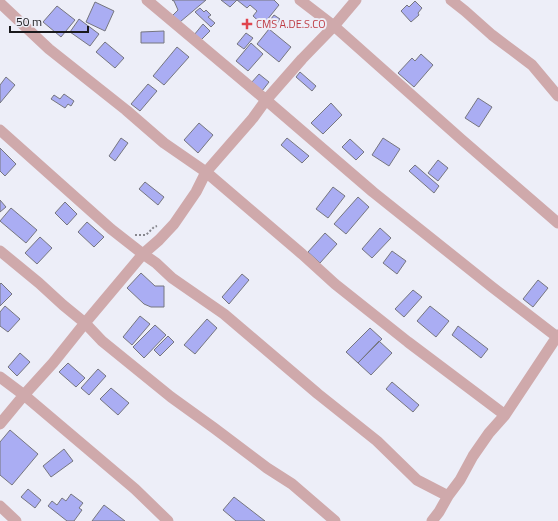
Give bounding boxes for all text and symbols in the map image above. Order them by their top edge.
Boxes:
scale bar [10,8,88,34]
text: 50 m [16,12,42,31]
place label: CMS A.DE.S.CO [256,16,325,32]
marker: CMS A.DE.S.CO [241,18,253,30]

